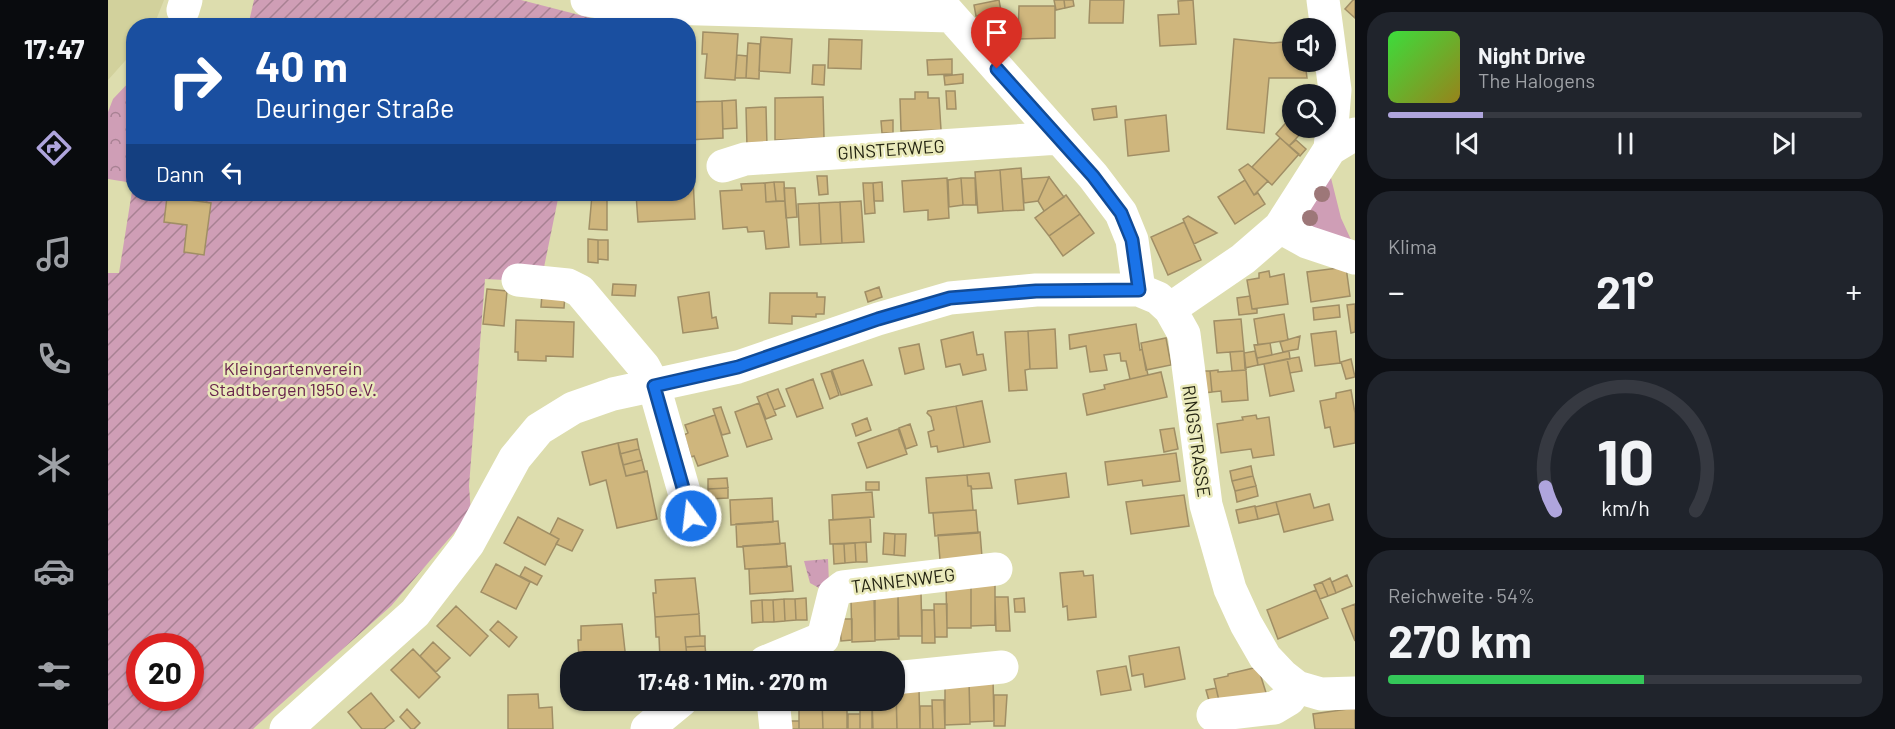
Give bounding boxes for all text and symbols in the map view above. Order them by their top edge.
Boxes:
pin [971,7,1022,69]
icon: arrive [980,16,1013,49]
map controls [1282,18,1336,138]
button: sound [1282,18,1336,72]
text: 17:47 [24,32,84,64]
text: 40 m [255,40,348,90]
icon: right [156,42,234,120]
text: Night Drive [1478,42,1586,68]
text: The Halogens [1478,68,1595,92]
button: search [1282,84,1336,138]
text: Deuringer Straße [255,91,454,123]
icon: directions [33,127,75,169]
icon: previous [1451,127,1484,160]
icon: pause [1609,127,1642,160]
icon: next [1767,127,1800,160]
street label: GINSTERWEG [837,134,945,164]
icon: left [216,156,249,189]
text: Dann [156,160,204,186]
icon: music [33,233,75,275]
text: Klima [1388,234,1437,258]
text: 21° [1596,264,1654,318]
text: − [1388,271,1405,311]
text: + [1846,271,1862,311]
icon: phone [33,338,75,380]
park label: Kleingartenverein Stadtbergen 1950 e.V. [209,357,377,400]
street label: RINGSTRASSE [1178,383,1216,499]
text: 10 [1596,423,1654,497]
icon: climate [33,444,75,486]
position arrow [659,484,723,548]
text: km/h [1601,496,1649,521]
icon: car [33,550,75,592]
street label: TANNENWEG [850,563,956,597]
text: Reichweite · 54% [1388,583,1535,607]
text: 270 km [1388,613,1532,667]
speed limit sign: 20 [126,633,204,711]
icon: filters [33,655,75,697]
text: 17:48 · 1 Min. · 270 m [638,668,827,694]

